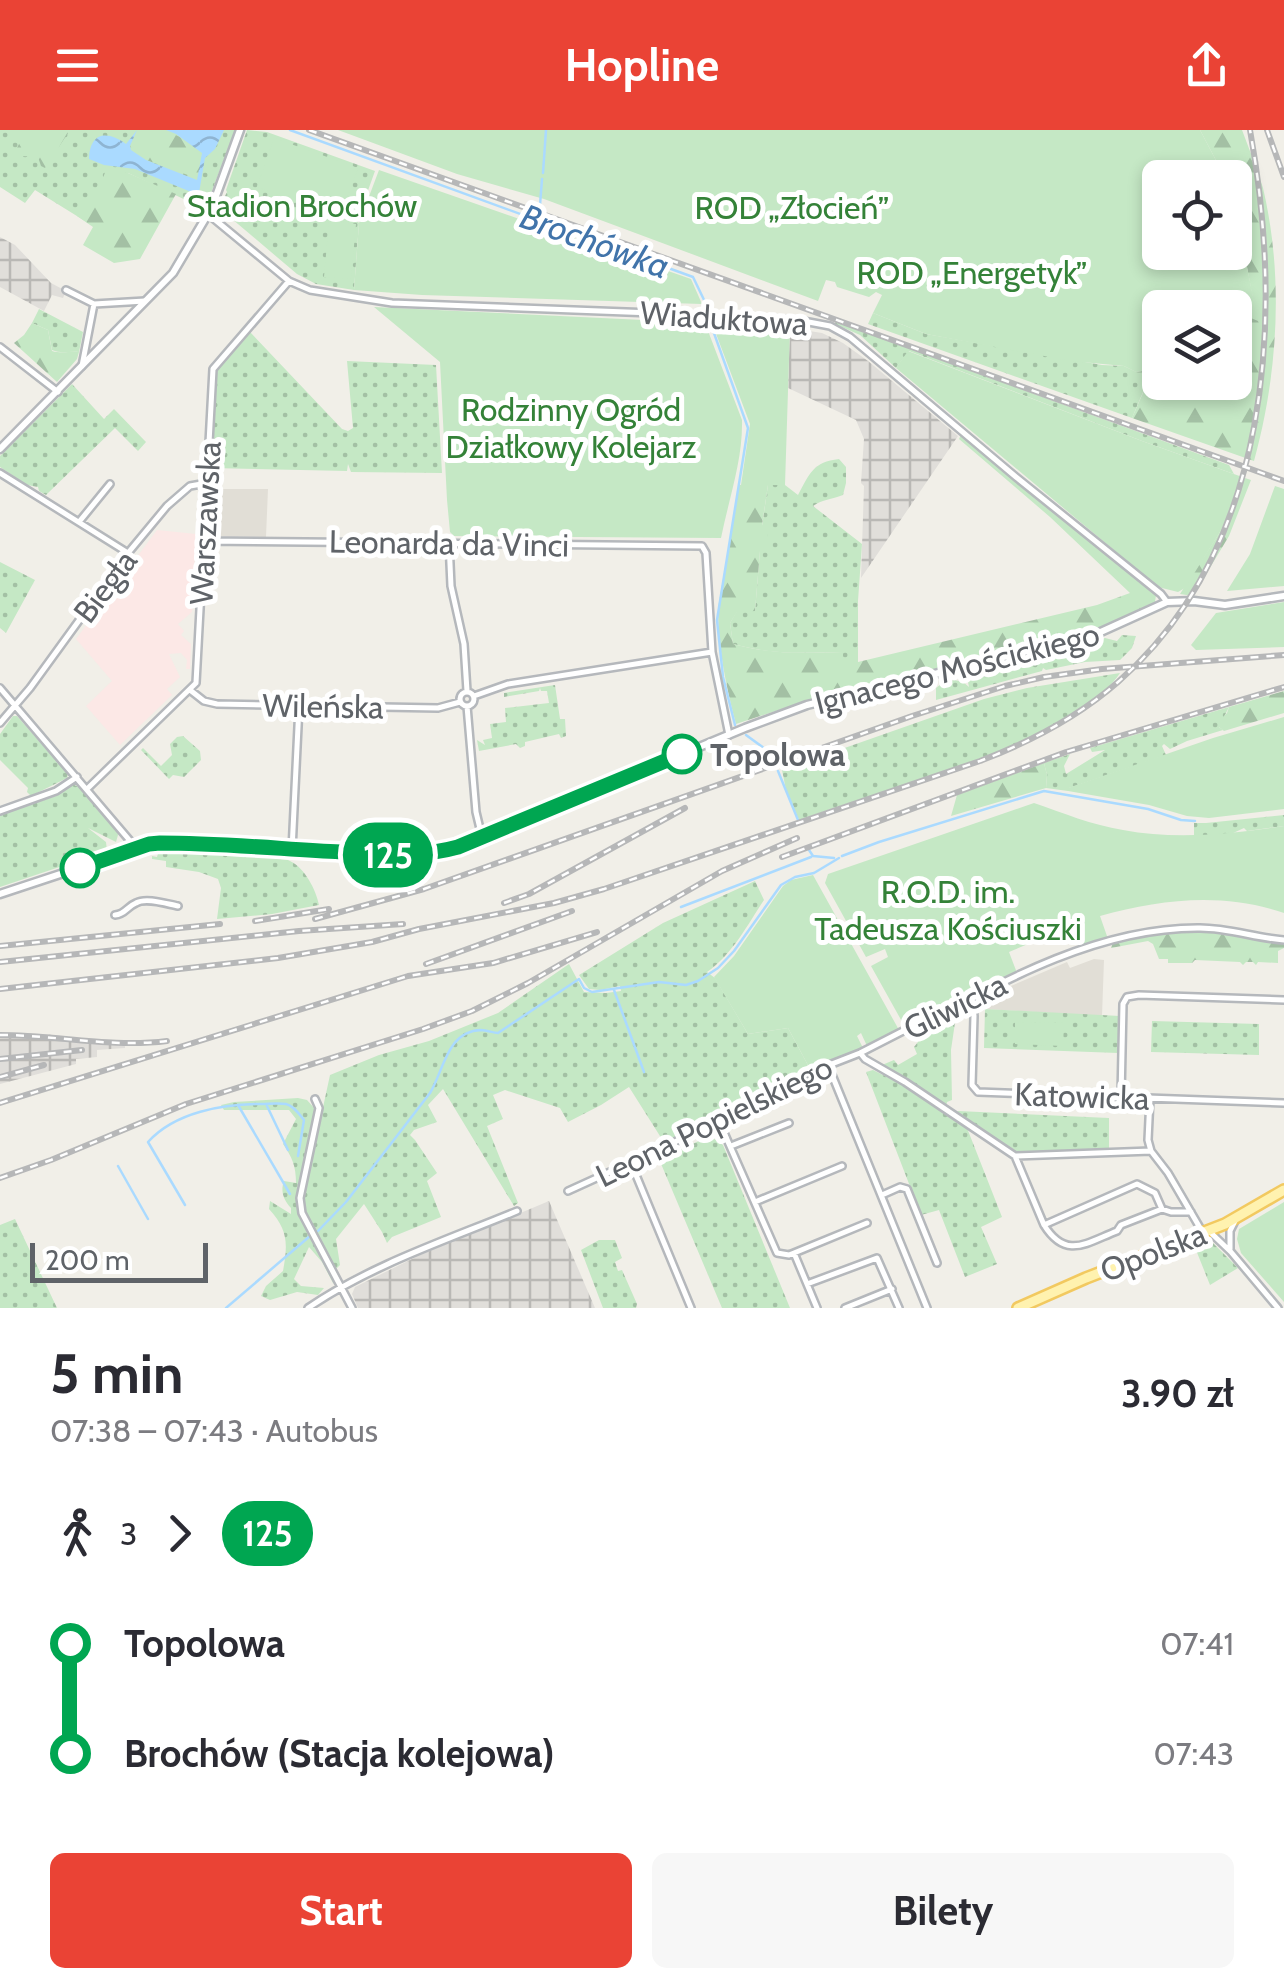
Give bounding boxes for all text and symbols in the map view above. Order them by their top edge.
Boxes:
icon: menu [50,38,105,93]
text: Hopline [565,38,719,92]
icon: share [1179,38,1234,93]
map controls [1142,160,1252,400]
button: locate [1142,160,1252,270]
park label: Stadion Brochów [187,186,417,225]
park label: ROD „Złocień” [694,188,890,227]
water label: Brochówka [515,194,675,288]
park label: ROD „Energetyk” [856,253,1088,292]
button: layers [1142,290,1252,400]
street label: Wiaduktowa [639,293,810,343]
park label: Rodzinny Ogród Działkowy Kolejarz [445,390,697,466]
street label: Warszawska [181,440,229,606]
street label: Leonarda da Vinci [329,521,569,565]
street label: Biegła [65,541,145,630]
street label: Ignacego Mościckiego [811,614,1103,722]
street label: Wileńska [262,685,385,727]
marker: Topolowa [663,735,701,773]
place label: Topolowa [710,735,846,774]
line badge: 125 [330,822,446,888]
text: 125 [363,834,413,877]
unlabelled marker [61,849,99,887]
park label: R.O.D. im. Tadeusza Kościuszki [814,872,1082,948]
street label: Gliwicka [897,964,1013,1048]
street label: Leona Popielskiego [589,1047,839,1195]
street label: Katowicka [1014,1074,1151,1118]
street label: Opolska [1095,1214,1212,1290]
scale bar [30,1238,208,1282]
text: 200 m [45,1243,130,1277]
text: 5 min [50,1340,183,1407]
text: 3.90 zł [1121,1370,1234,1417]
text: 07:38 – 07:43 · Autobus [50,1411,378,1450]
icon: walk [50,1506,105,1561]
icon: forward [152,1506,207,1561]
text: 125 [242,1512,293,1555]
text: 3 [120,1514,137,1553]
text: Topolowa [124,1620,285,1667]
text: 07:41 [1160,1624,1234,1663]
text: Brochów (Stacja kolejowa) [124,1730,554,1777]
text: 07:43 [1153,1734,1234,1773]
button: Start [50,1853,632,1968]
button: Bilety [652,1853,1234,1968]

